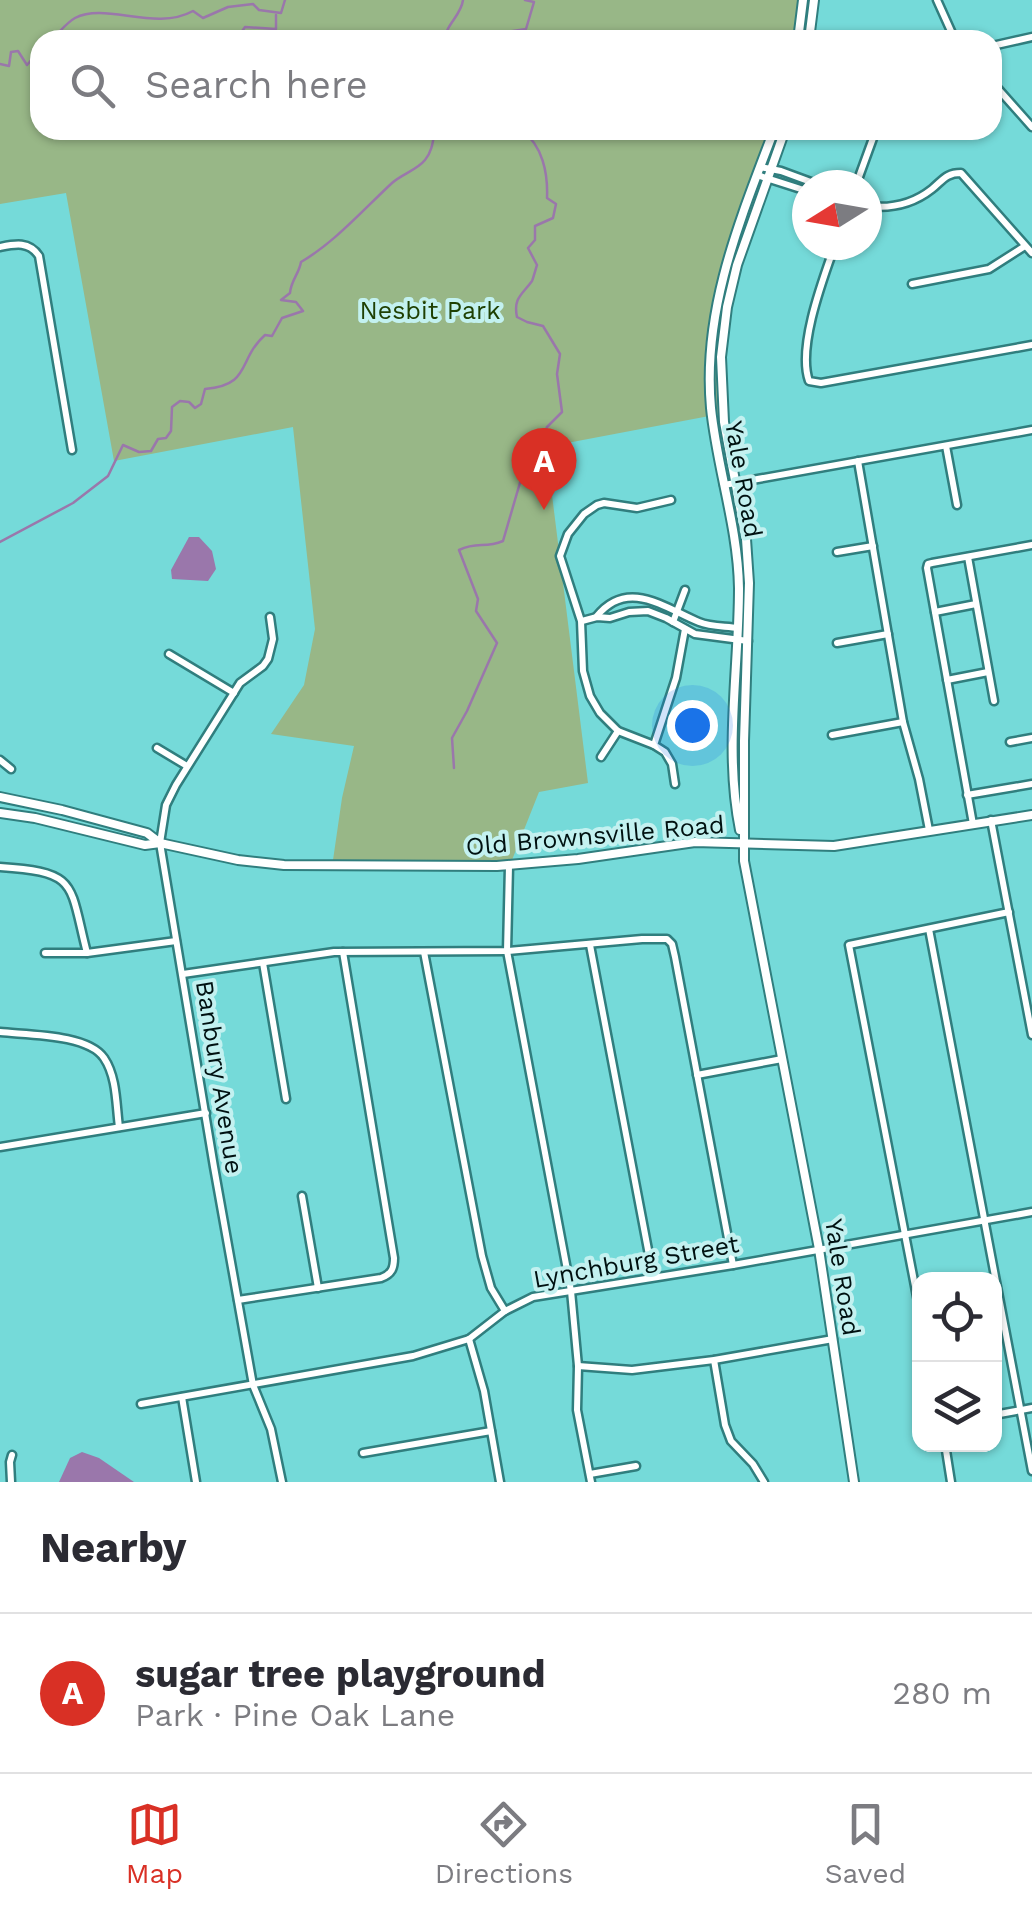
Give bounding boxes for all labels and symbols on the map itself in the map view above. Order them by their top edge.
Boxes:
north arrow [792,170,882,260]
park label: Nesbit Park [360,296,500,325]
street label: Yale Road [719,419,768,540]
pin: A [512,428,576,510]
your location [667,700,718,751]
street label: Old Brownsville Road [465,810,726,861]
street label: Banbury Avenue [190,978,249,1176]
street label: Yale Road [819,1217,866,1338]
street label: Lynchburg Street [531,1229,742,1294]

